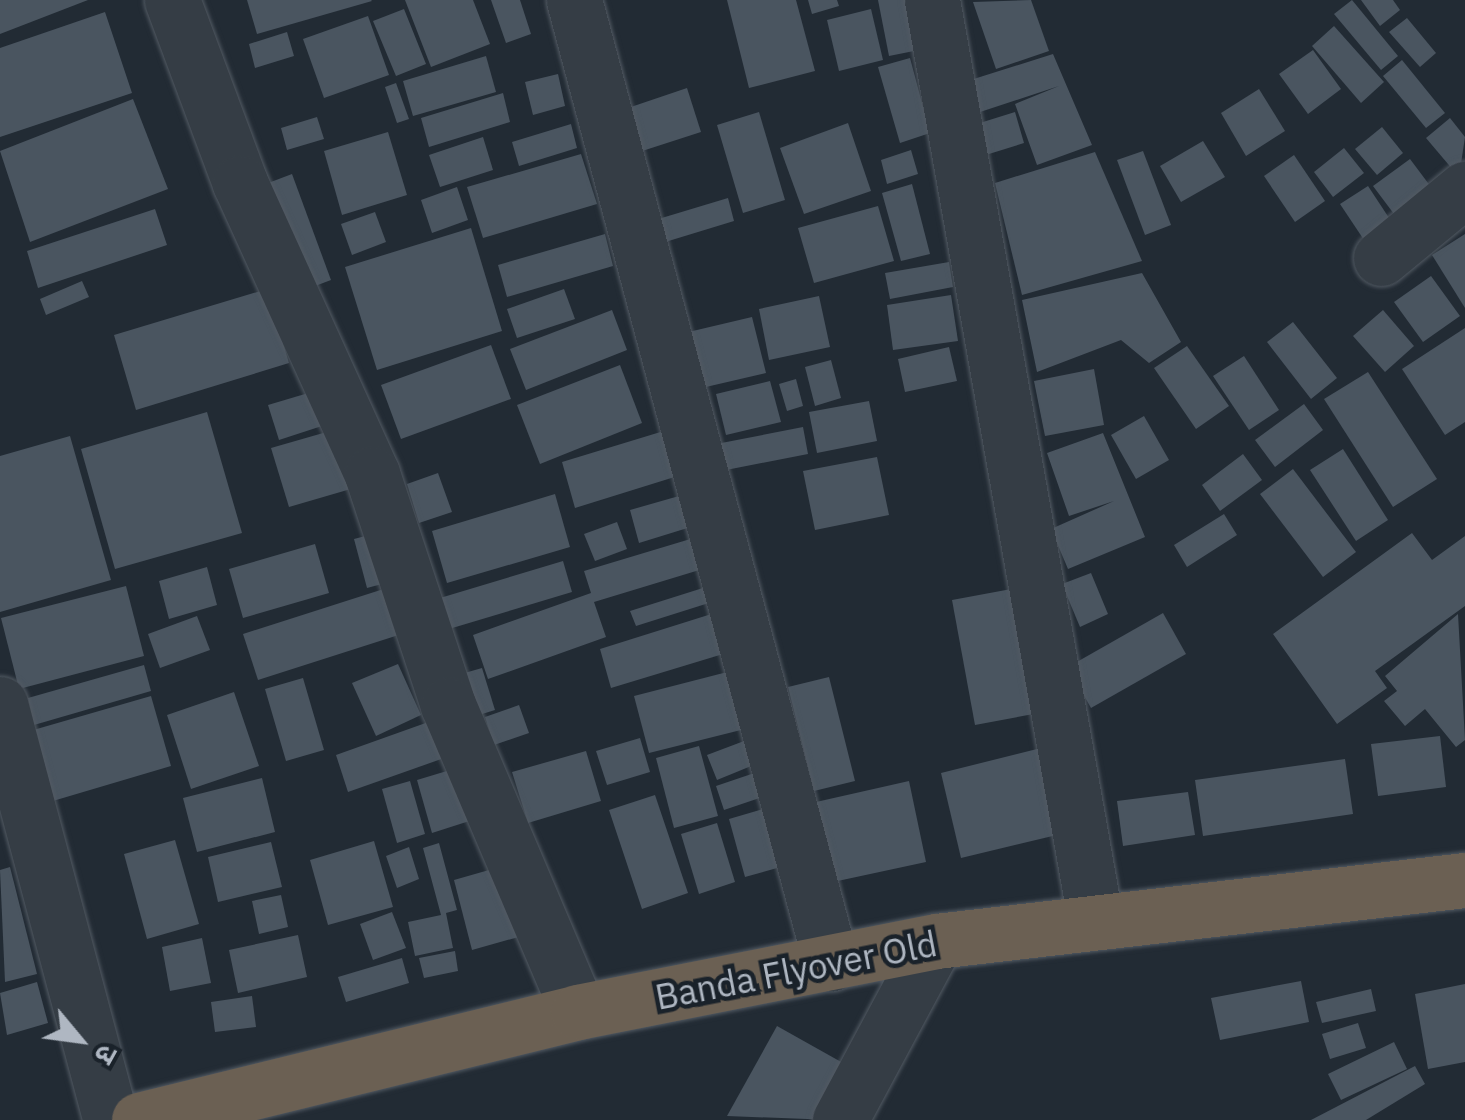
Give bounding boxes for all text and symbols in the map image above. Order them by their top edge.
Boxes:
street label: Banda Flyover Old [652,922,940,1018]
north arrow [30,990,130,1090]
text: उ [87,1039,127,1071]

